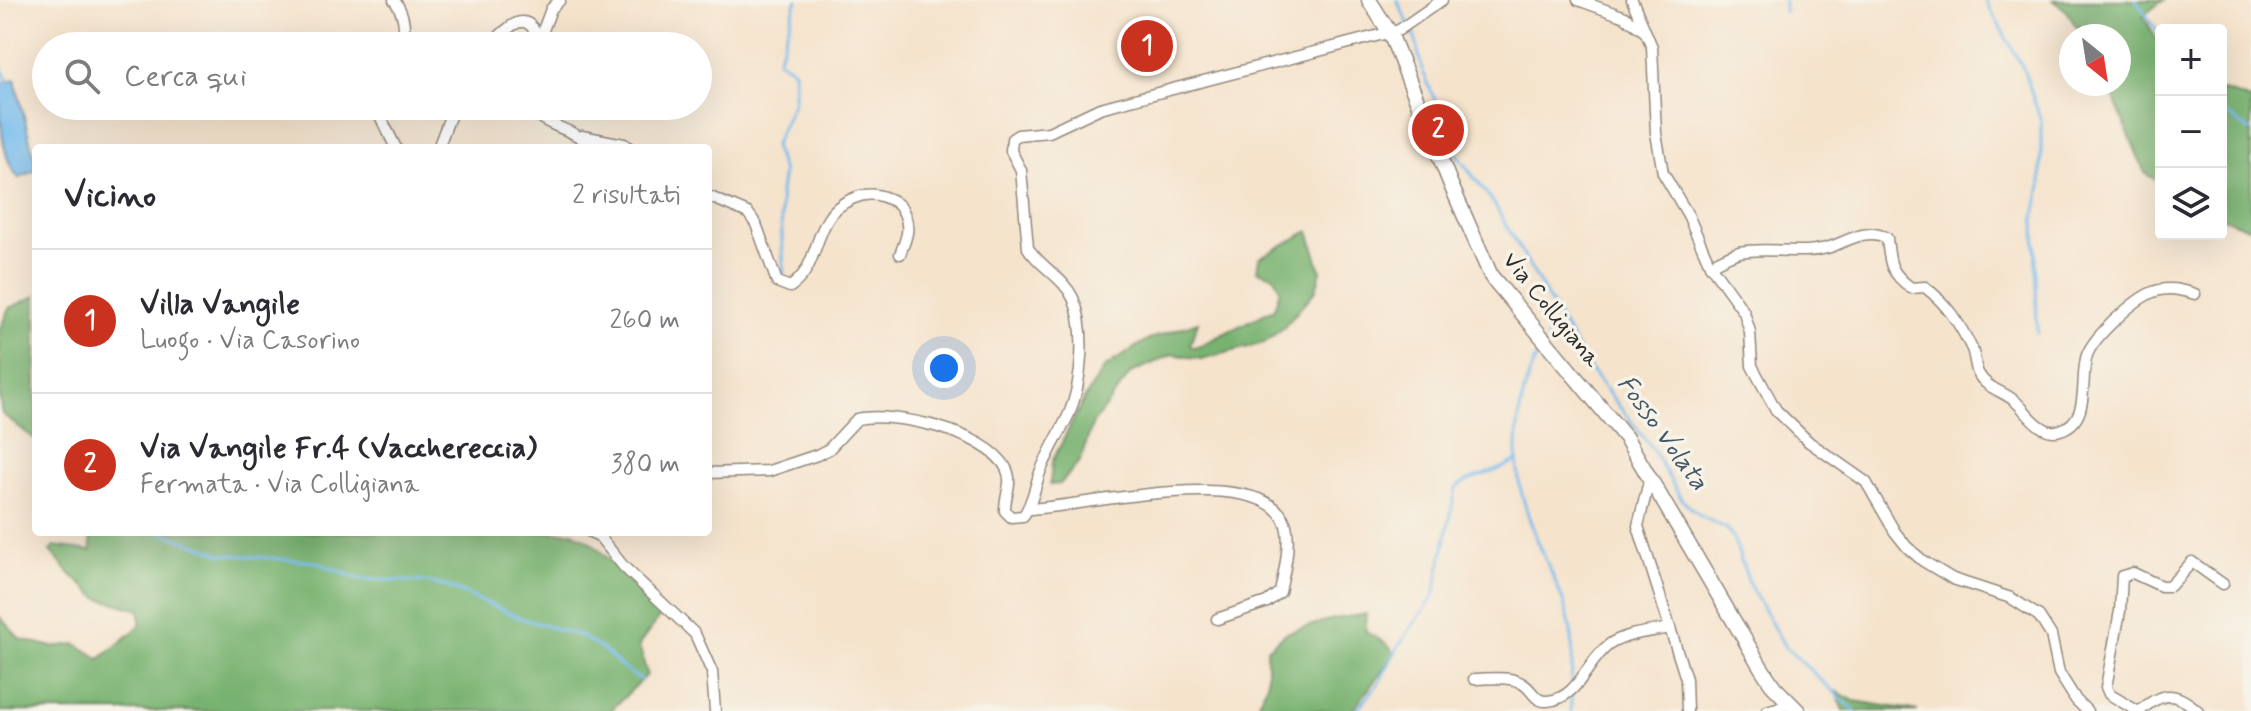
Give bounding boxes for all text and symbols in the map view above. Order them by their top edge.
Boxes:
pin: 1 [1121,16,1173,76]
north arrow [2059,24,2131,96]
map controls [2155,24,2227,240]
button: + [2155,24,2227,96]
search box [32,32,712,120]
icon: search [60,54,104,98]
text: Cerca qui [124,57,247,96]
button: − [2155,96,2227,168]
pin: 2 [1412,100,1464,160]
button: layers [2155,168,2227,240]
text: Vicino [64,174,156,219]
text: 2 risultati [572,179,680,213]
street label: Via Colligiana [1495,246,1607,375]
text: Villa Vangile [140,285,300,324]
text: 1 [84,304,96,338]
text: 260 m [610,304,680,338]
text: Luogo · Via Casorino [140,324,360,358]
your location [924,348,964,388]
water label: Fosso Volata [1609,369,1715,498]
text: Via Vangile Fr.4 (Vacchereccia) [140,429,537,468]
text: 2 [84,448,96,482]
text: 380 m [611,448,680,482]
text: Fermata · Via Colligiana [140,468,419,502]

